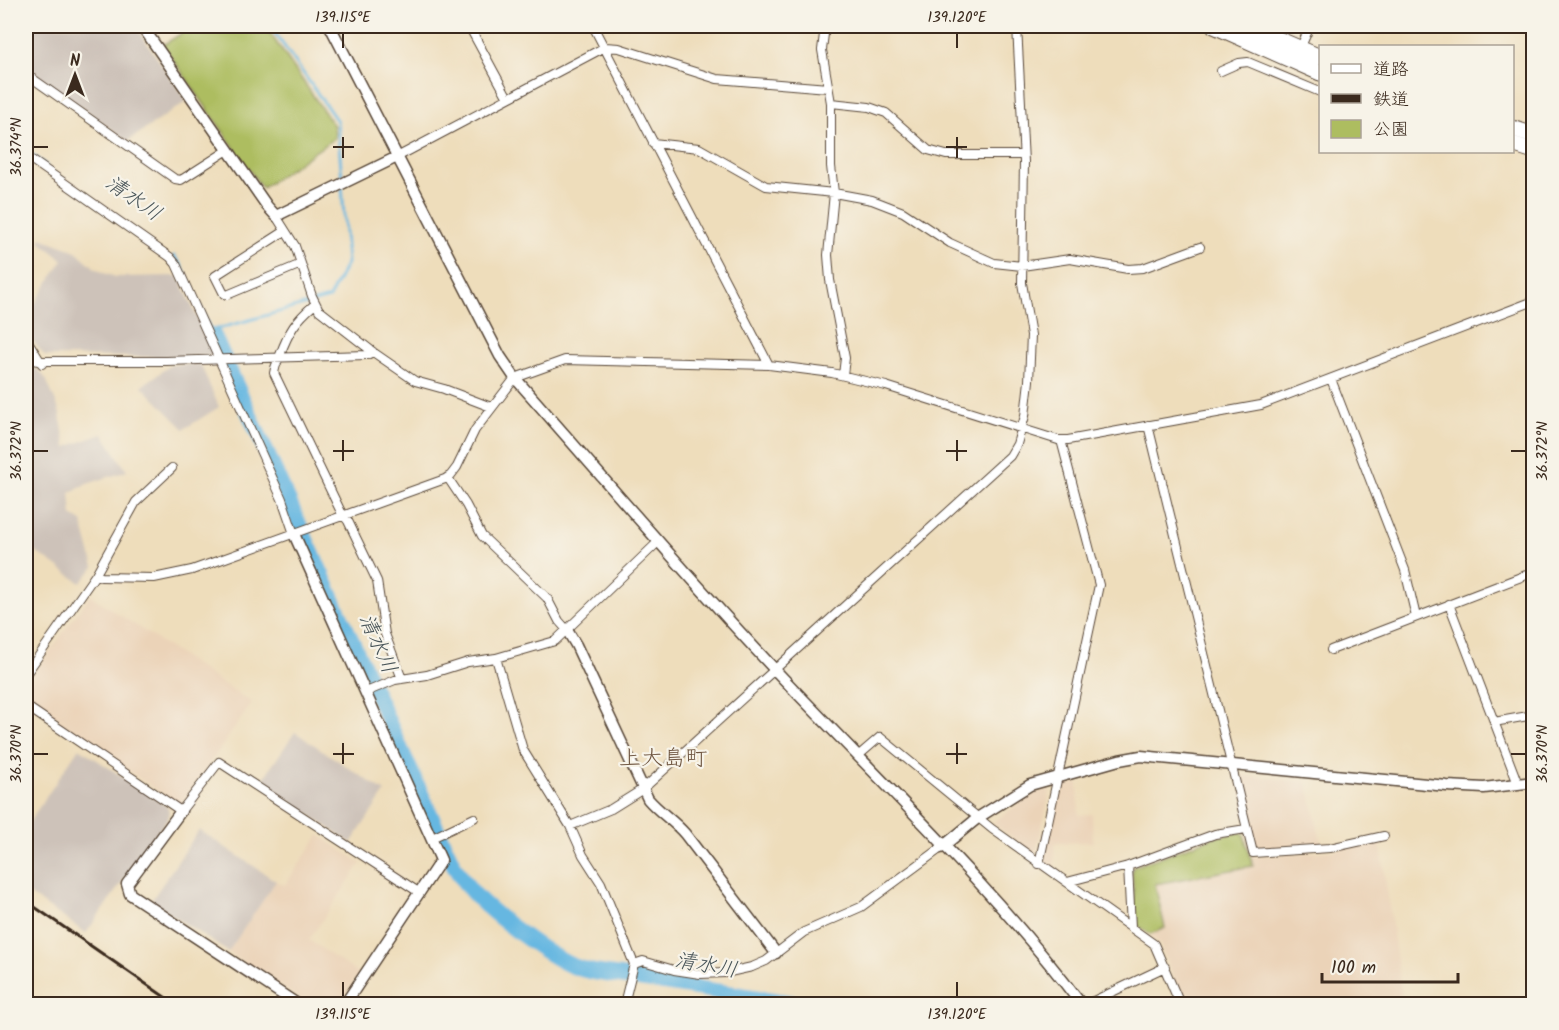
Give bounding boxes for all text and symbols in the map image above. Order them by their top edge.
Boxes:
text: 139.115°E [315,6,372,30]
text: 139.120°E [928,6,988,30]
north arrow [45,45,105,105]
legend [1319,45,1514,153]
text: N [70,49,80,74]
text: 道路 [1373,56,1409,85]
text: 鉄道 [1373,86,1409,115]
text: 公園 [1373,116,1409,145]
text: 36.374°N [5,117,29,177]
water label: 清水川 [98,167,168,231]
text: 36.372°N [5,421,29,481]
text: 36.372°N [1531,421,1555,481]
water label: 清水川 [349,609,405,679]
text: 36.370°N [5,725,29,783]
text: 36.370°N [1531,725,1555,783]
district label: 上大島町 [619,742,707,777]
water label: 清水川 [672,944,740,988]
scale bar [1322,946,1458,984]
text: 100 m [1331,954,1376,983]
text: 139.115°E [315,1003,372,1027]
text: 139.120°E [928,1003,988,1027]

